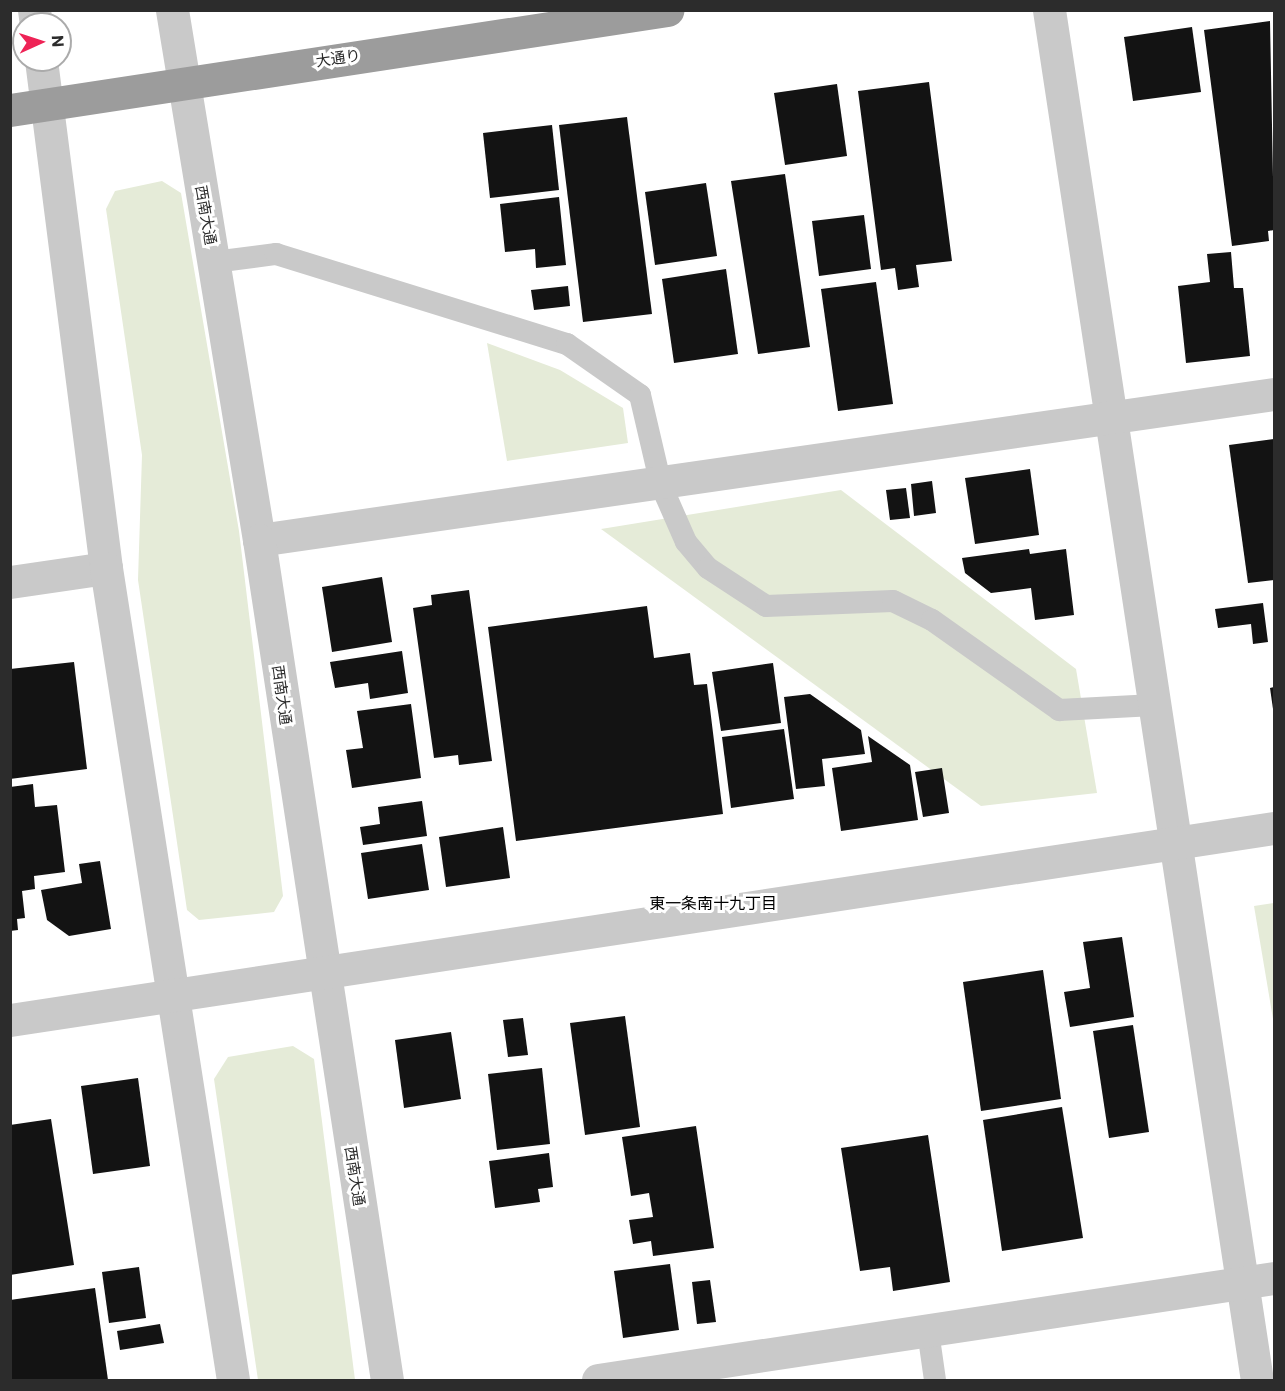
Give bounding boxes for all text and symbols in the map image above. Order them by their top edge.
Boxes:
north arrow [12,12,72,72]
text: N [49,35,68,48]
street label: 大通り [314,46,362,70]
street label: 西南大通 [192,184,220,246]
street label: 西南大通 [269,664,295,726]
district label: 東一条南十九丁目 [649,893,777,913]
street label: 西南大通 [341,1145,369,1207]

